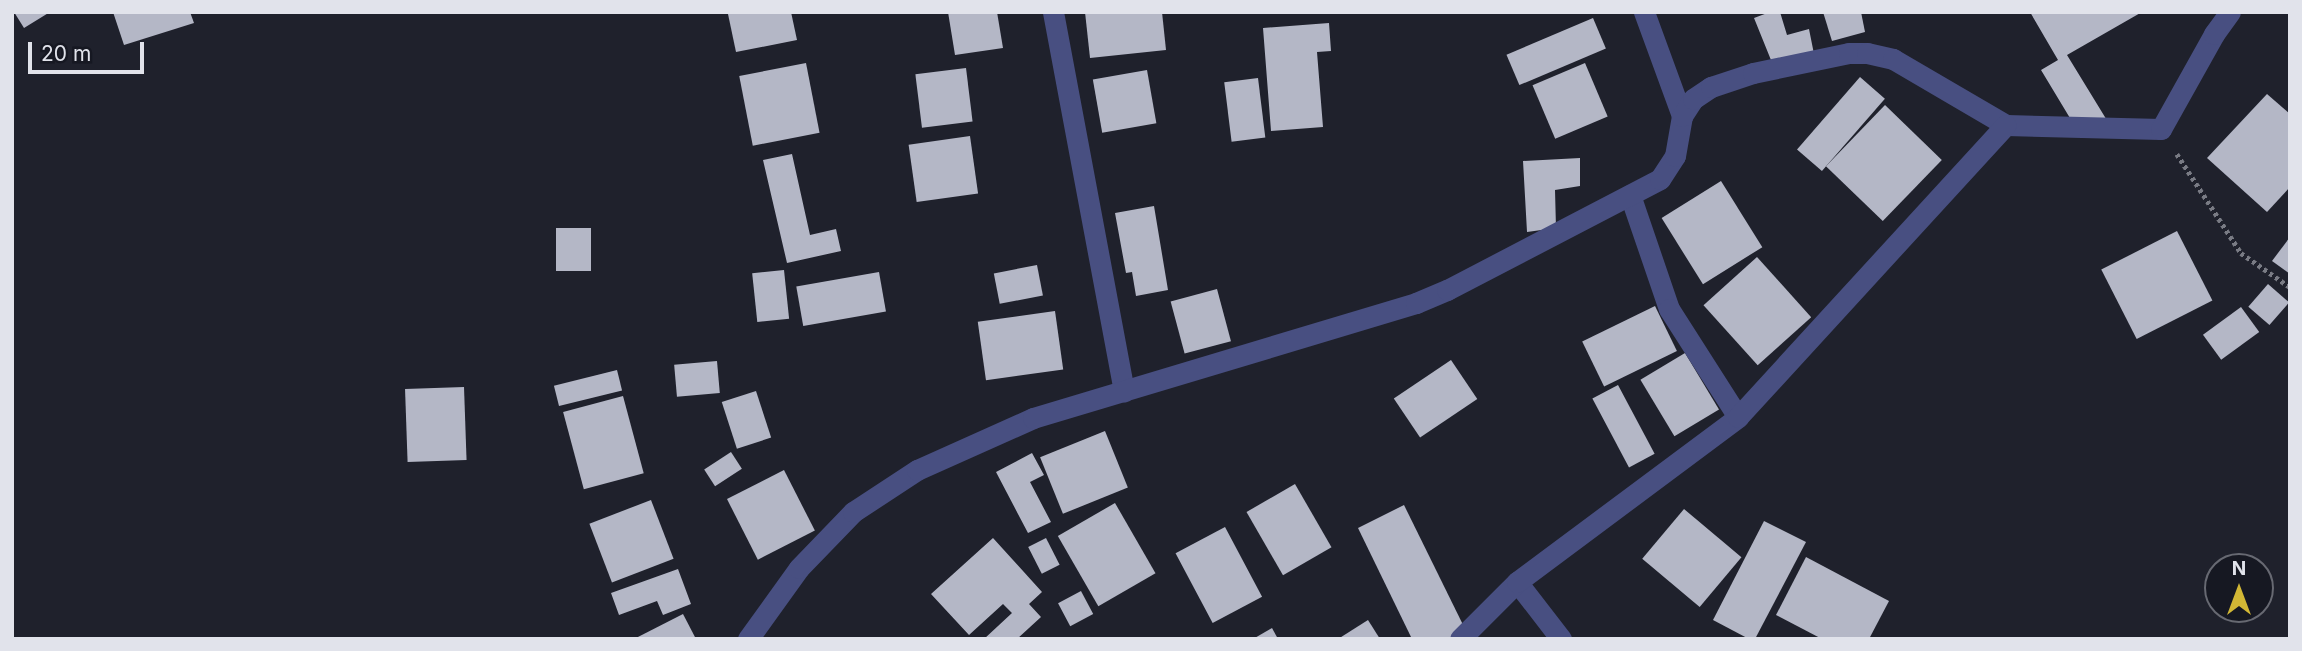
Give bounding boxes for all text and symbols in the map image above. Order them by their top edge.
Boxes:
scale bar [32,28,147,72]
text: 20 m [41,41,91,66]
north arrow [2204,553,2274,623]
text: N [2232,557,2246,580]

